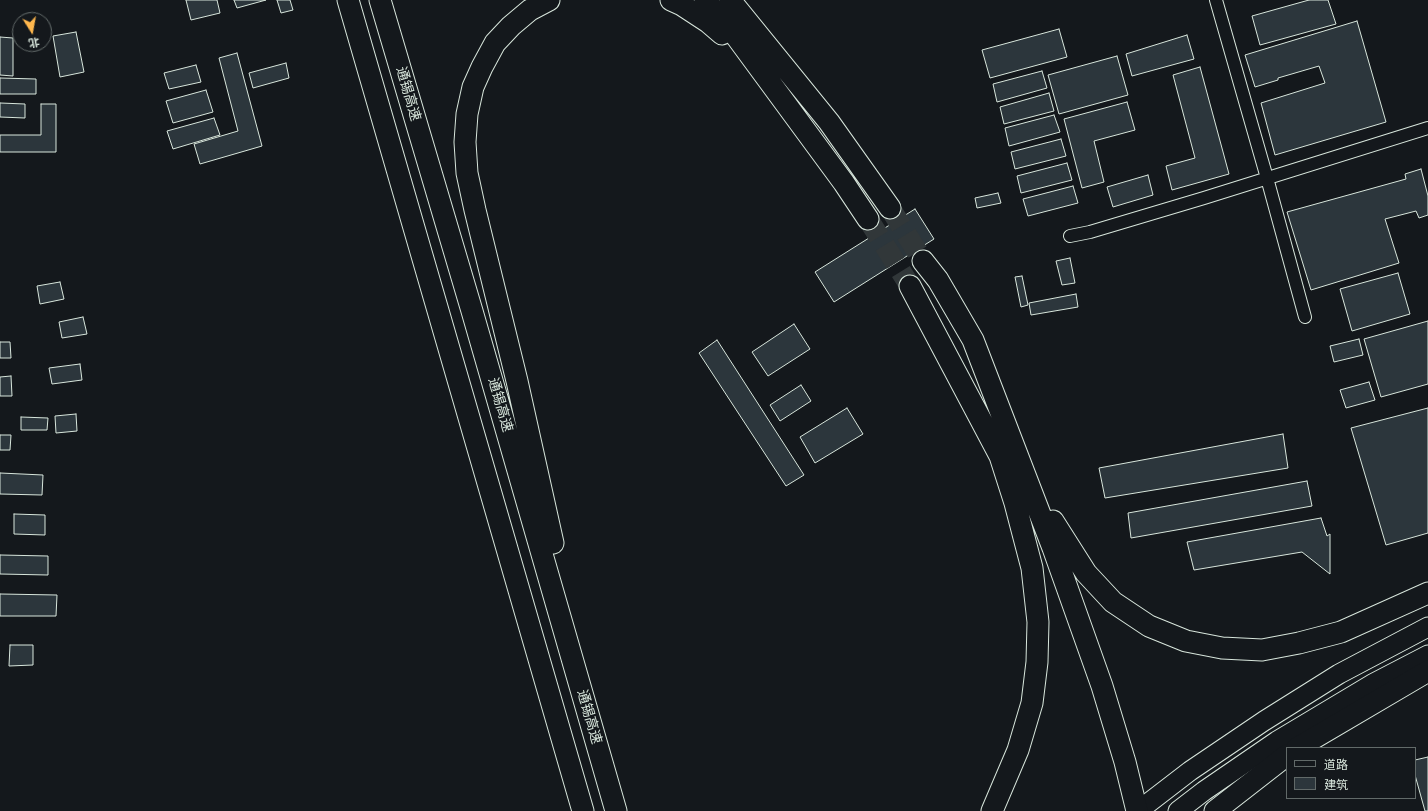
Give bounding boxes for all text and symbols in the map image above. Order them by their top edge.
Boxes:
north arrow [12,12,52,52]
text: 北 [27,35,41,51]
street label: 通锡高速 [392,65,424,123]
street label: 通锡高速 [484,376,516,434]
street label: 通锡高速 [573,688,605,746]
legend [1286,747,1416,799]
text: 道路 [1324,757,1348,772]
text: 建筑 [1324,777,1348,792]

